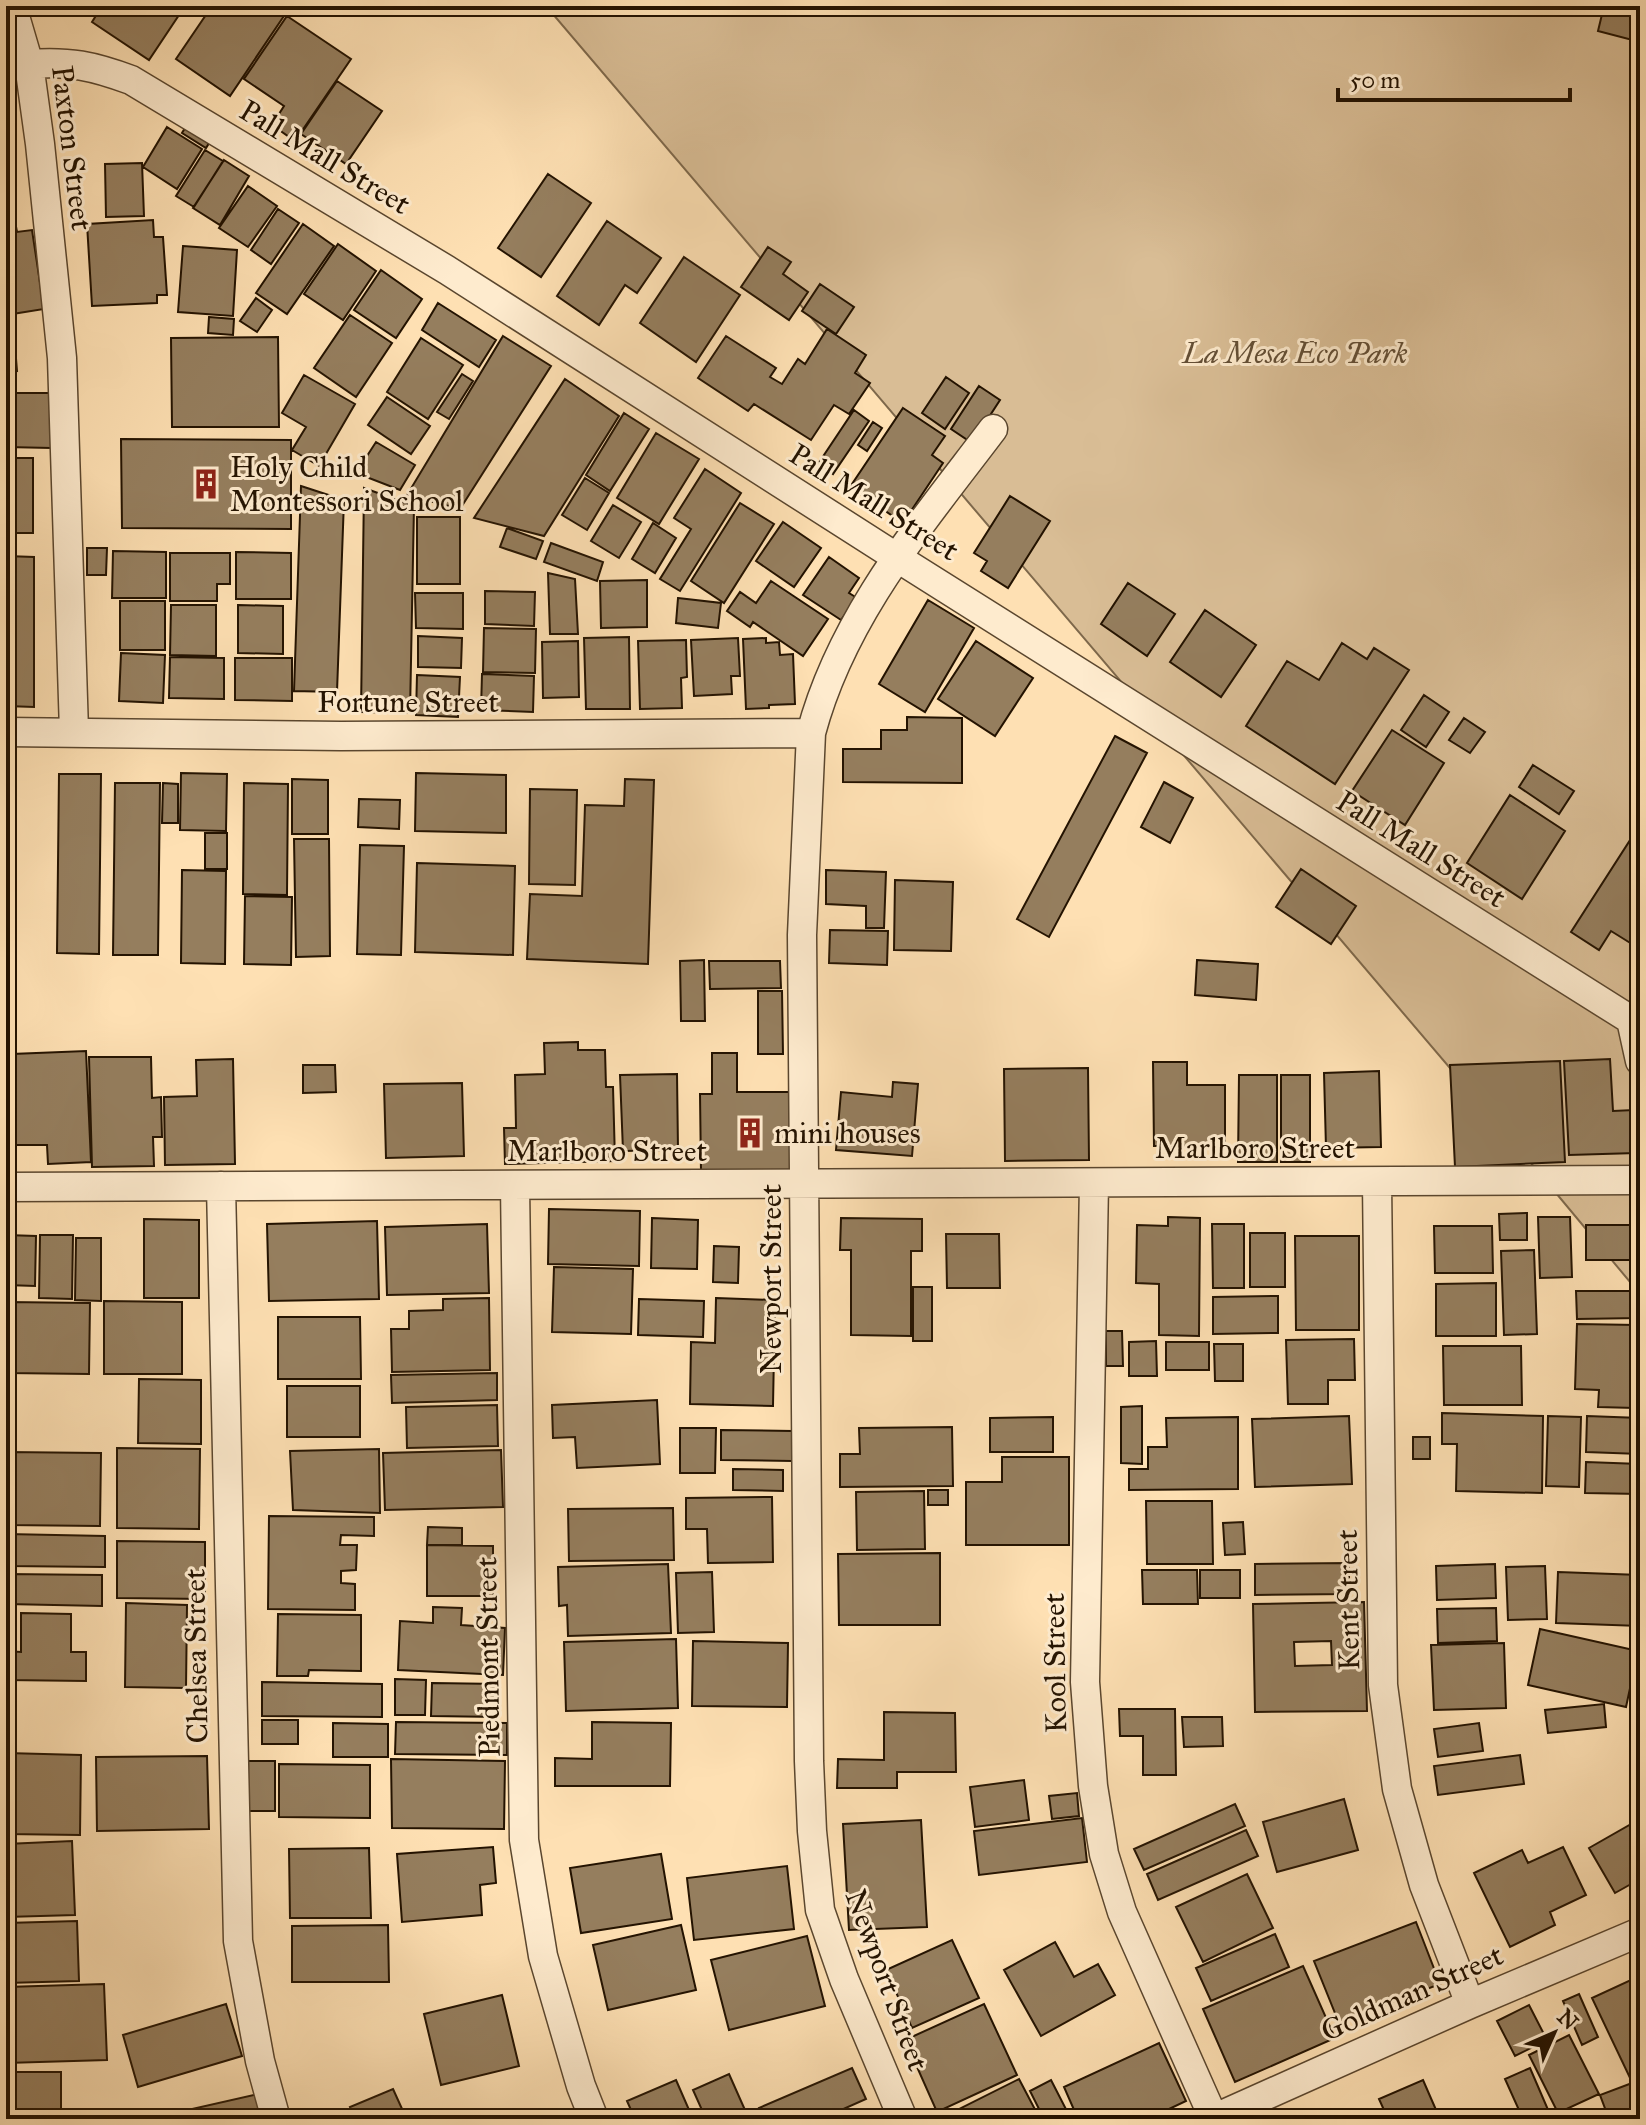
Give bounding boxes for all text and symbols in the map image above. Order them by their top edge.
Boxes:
scale bar [1338,52,1570,102]
street label: Paxton Street [44,64,100,233]
text: 50 m [1350,65,1400,95]
street label: Pall Mall Street [233,92,417,222]
park label: La Mesa Eco Park [1180,335,1408,371]
street label: Pall Mall Street [783,436,966,569]
place label: Holy Child Montessori School [230,449,464,519]
building icon: Holy Child Montessori School [189,467,223,501]
street label: Fortune Street [317,684,499,720]
street label: Pall Mall Street [1330,783,1513,916]
place label: mini houses [774,1115,921,1151]
building icon: mini houses [733,1116,767,1150]
street label: Marlboro Street [1155,1130,1355,1166]
street label: Marlboro Street [507,1133,707,1169]
street label: Newport Street [753,1184,789,1374]
street label: Kent Street [1329,1529,1367,1671]
street label: Piedmont Street [468,1556,508,1758]
street label: Chelsea Street [176,1568,216,1744]
street label: Kool Street [1036,1592,1074,1734]
street label: Newport Street [838,1884,937,2076]
street label: Goldman Street [1315,1937,1509,2049]
north arrow [1514,1993,1594,2073]
text: N [1552,2003,1584,2036]

